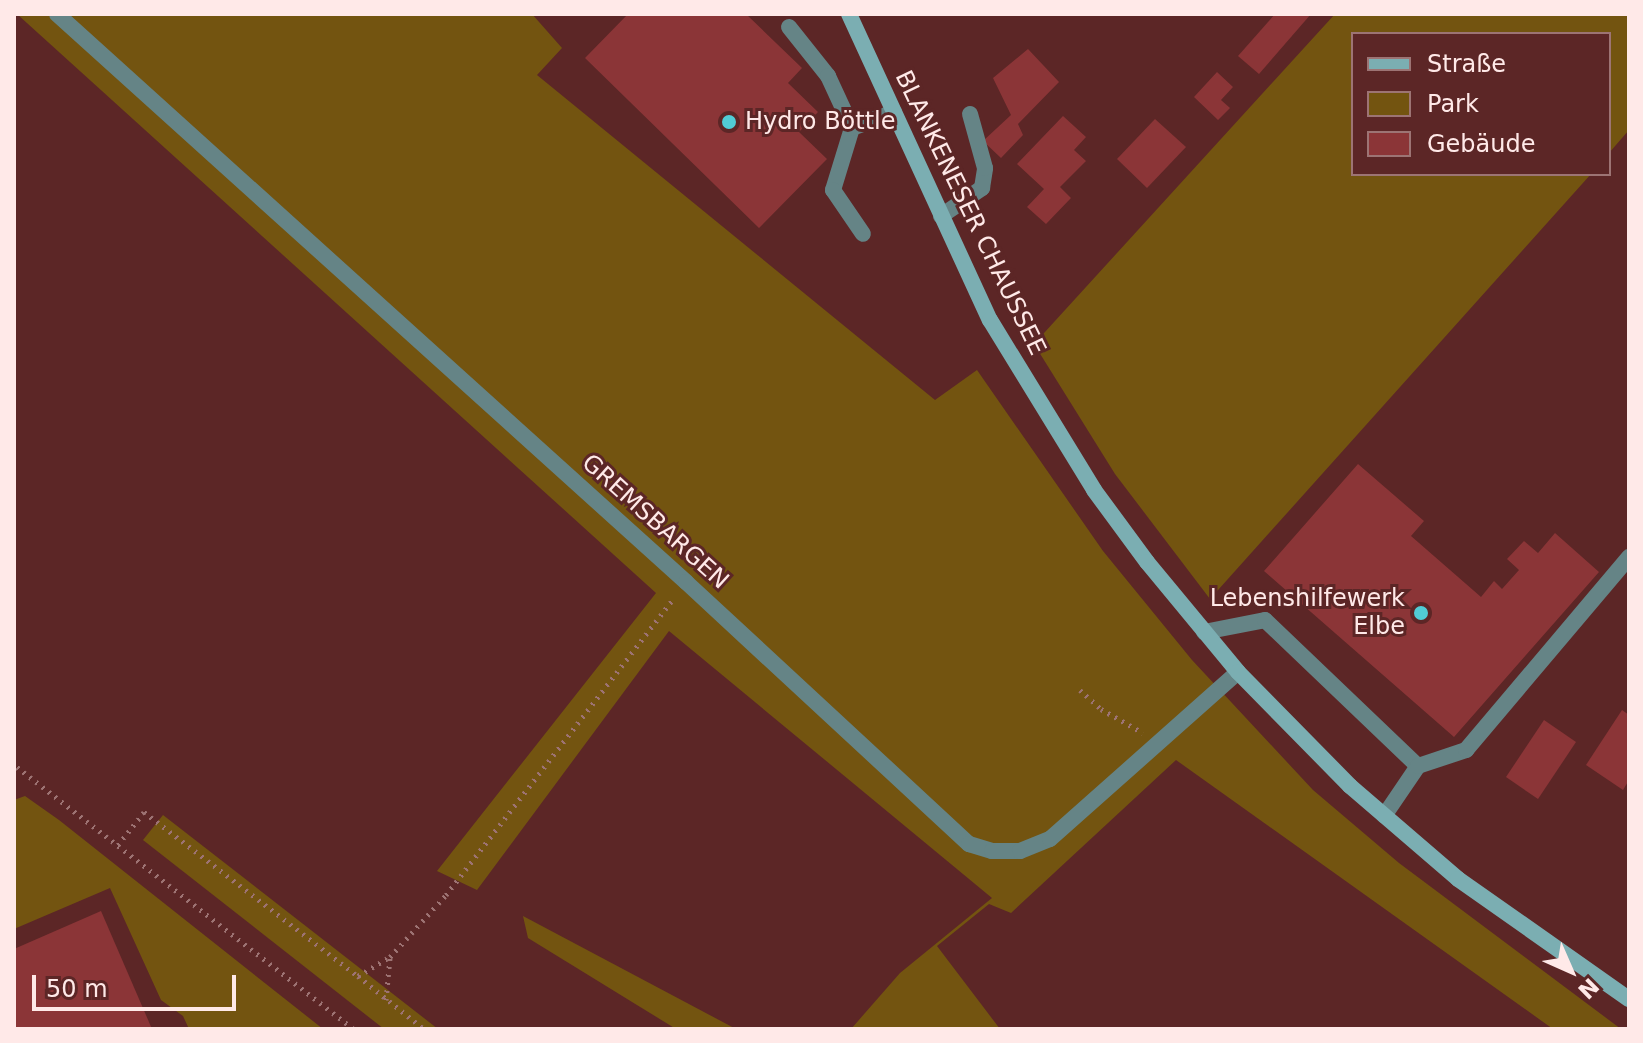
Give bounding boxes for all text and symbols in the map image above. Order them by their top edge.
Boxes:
legend [1351,32,1611,176]
text: Straße [1427,50,1506,78]
street label: BLANKENESER CHAUSSEE [888,66,1052,360]
text: Park [1427,90,1479,118]
place label: Hydro Böttle [745,108,896,136]
marker: Hydro Böttle [720,113,738,131]
text: Gebäude [1427,130,1536,158]
street label: GREMSBARGEN [576,449,734,595]
place label: Lebenshilfewerk Elbe [1210,585,1405,641]
marker: Lebenshilfewerk Elbe [1412,604,1430,622]
north arrow [1531,931,1611,1011]
scale bar [36,959,240,1009]
text: N [1573,973,1604,1004]
text: 50 m [46,975,108,1003]

